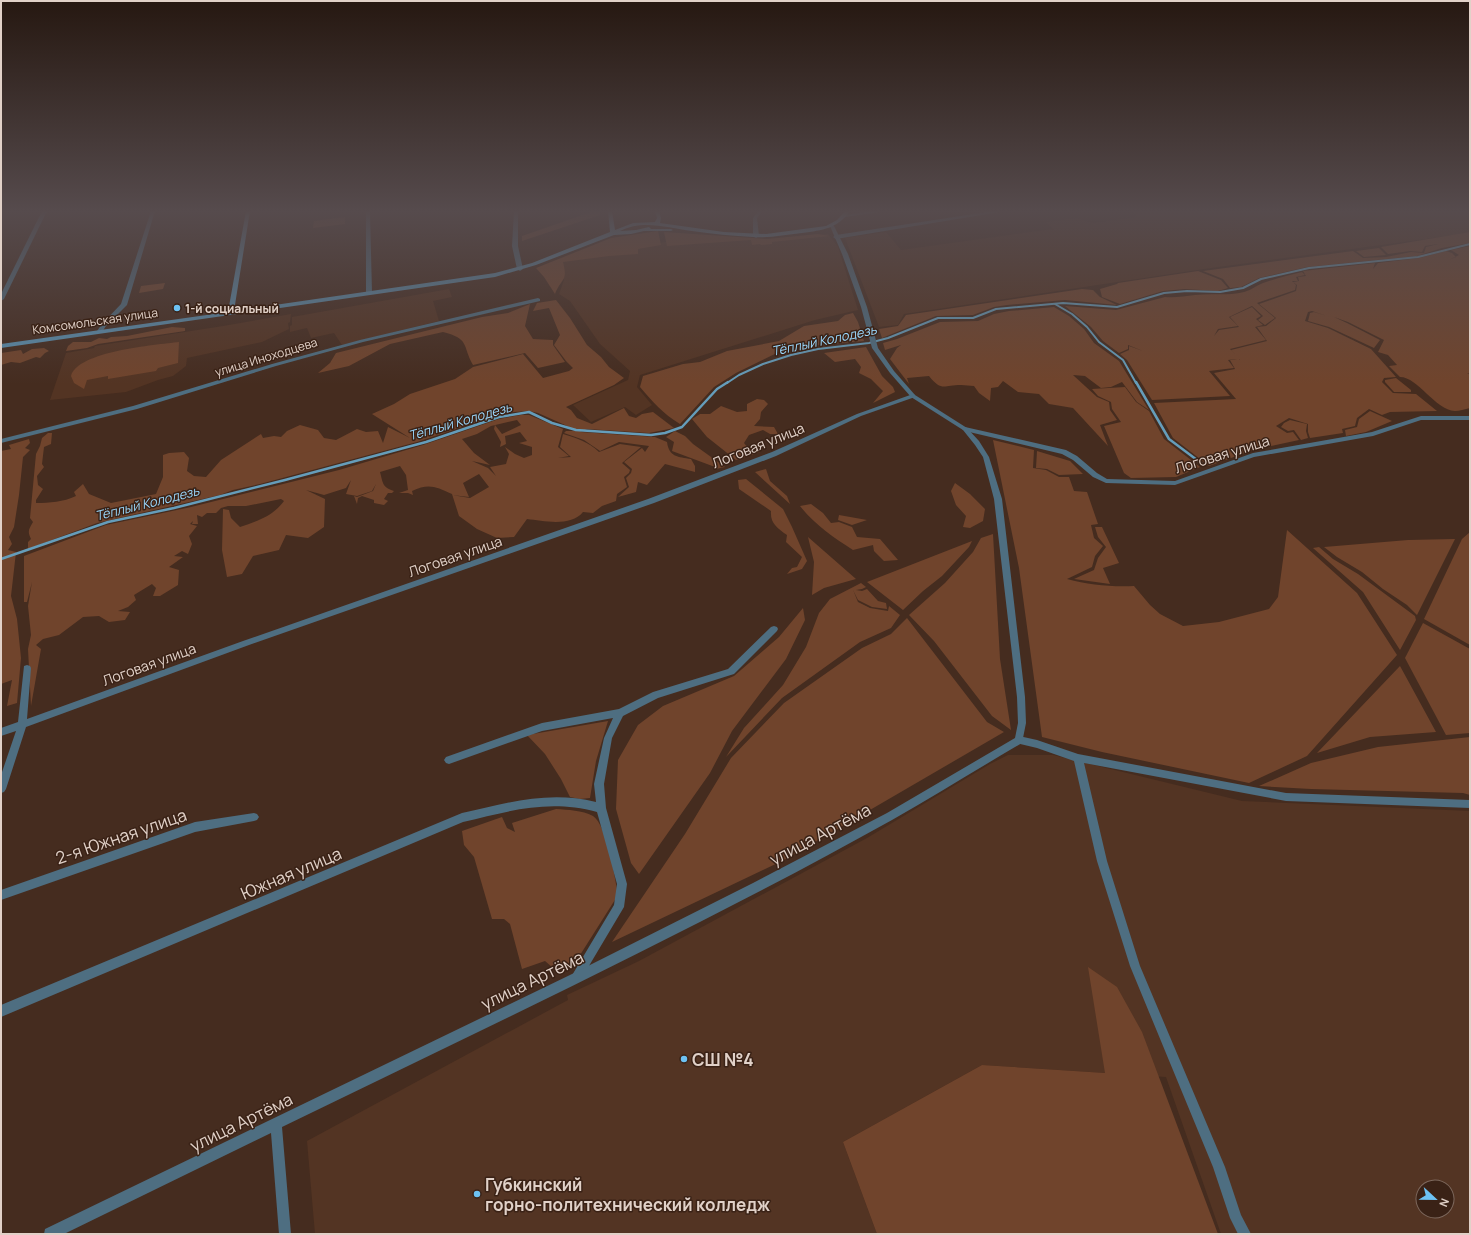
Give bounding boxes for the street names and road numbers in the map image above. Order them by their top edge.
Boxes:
street label: Комсомольская улица [31,304,159,338]
street label: улица Иноходцева [213,333,319,381]
street label: Логовая улица [709,418,807,472]
street label: Логовая улица [1172,431,1272,477]
street label: Логовая улица [406,531,504,581]
street label: Логовая улица [100,638,198,690]
street label: улица Артёма [765,798,875,870]
street label: 2-я Южная улица [52,803,190,869]
street label: Южная улица [237,841,345,905]
street label: улица Артёма [477,945,587,1015]
street label: улица Артёма [186,1087,296,1157]

